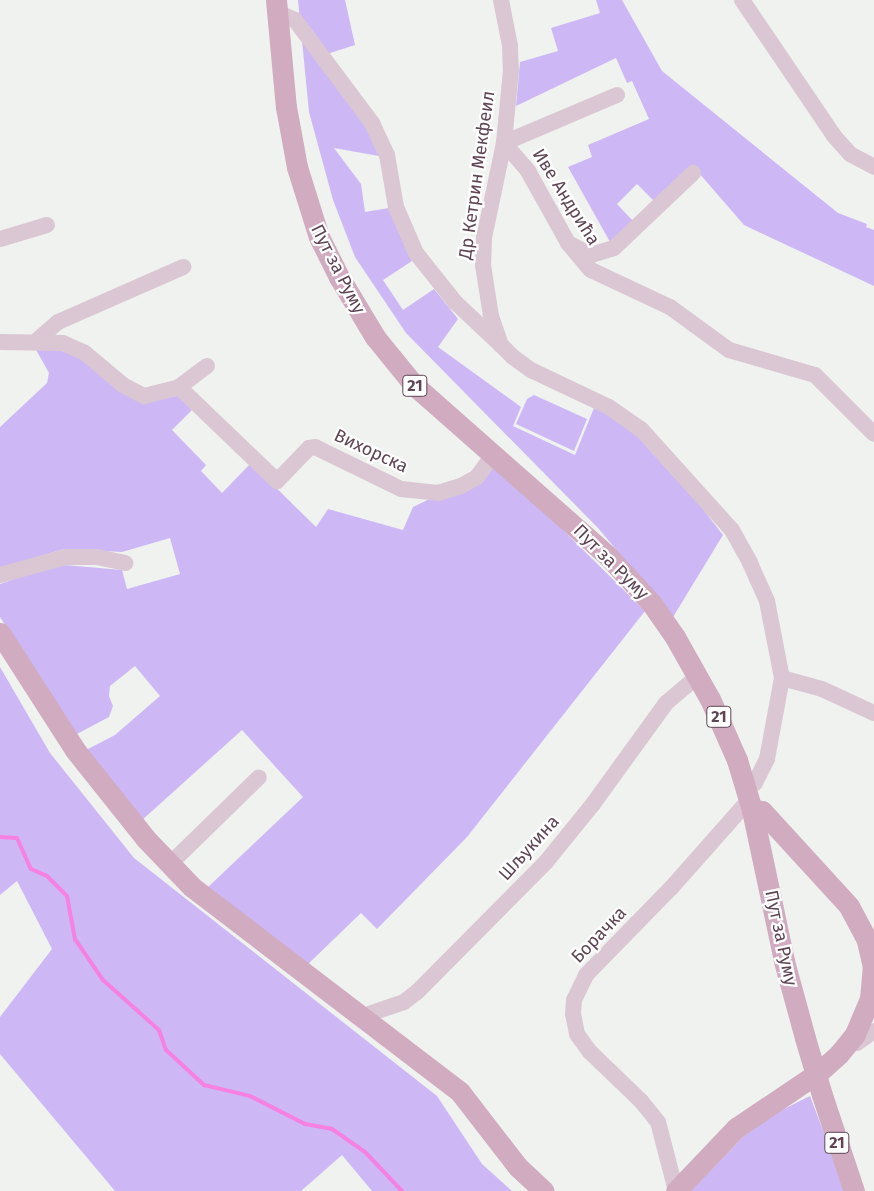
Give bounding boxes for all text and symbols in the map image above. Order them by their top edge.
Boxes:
street label: Др Кетрин Мекфеил [454,89,500,261]
street label: Иве Андрића [528,145,604,249]
street label: Пут за Руму [306,221,370,317]
road number: 21 [401,372,429,400]
street label: Вихорска [331,425,411,477]
street label: Пут за Руму [569,520,653,604]
road number: 21 [705,704,733,730]
street label: Шљукина [494,811,564,885]
street label: Пут за Руму [760,888,802,988]
street label: Борачка [567,902,631,968]
road number: 21 [823,1130,851,1156]

